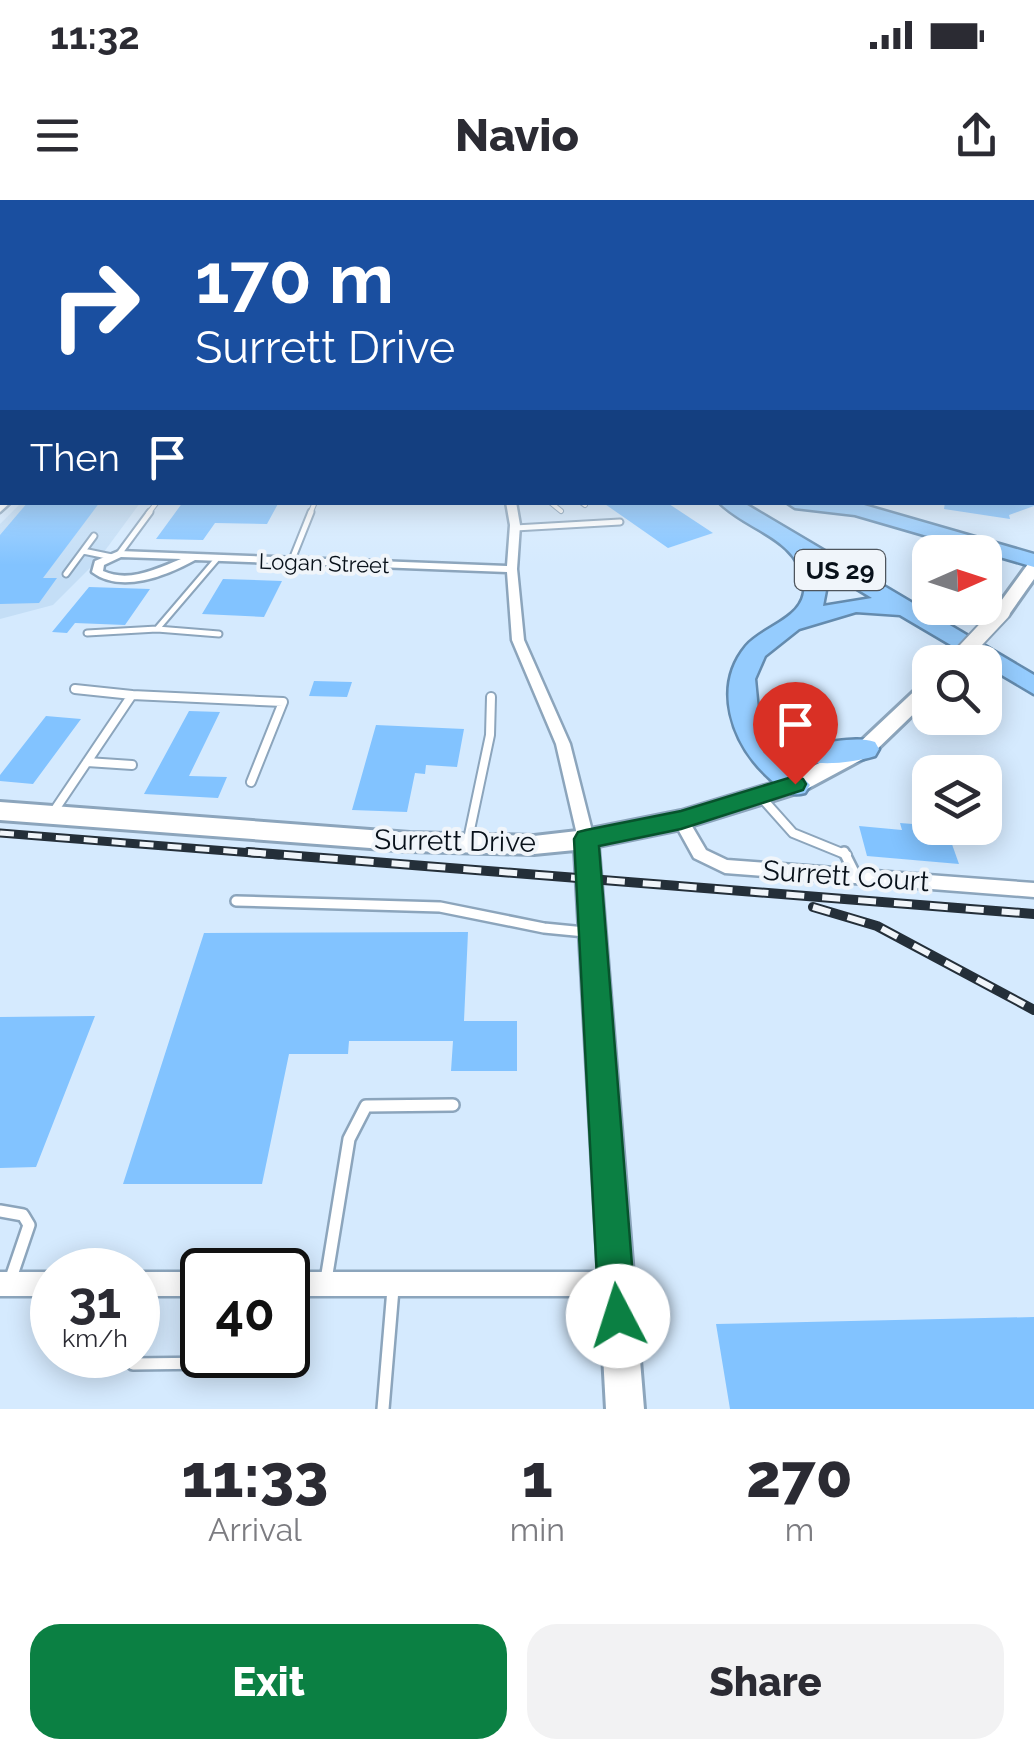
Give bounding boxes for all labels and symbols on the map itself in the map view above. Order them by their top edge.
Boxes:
north arrow [912,535,1002,625]
street label: Logan Street [258,548,390,578]
road number: US 29 [795,550,885,590]
pin [753,682,838,785]
street label: Surrett Drive [374,823,536,859]
street label: Surrett Court [762,854,931,898]
speed limit sign: 40 [180,1248,310,1378]
position arrow [566,1264,670,1368]

